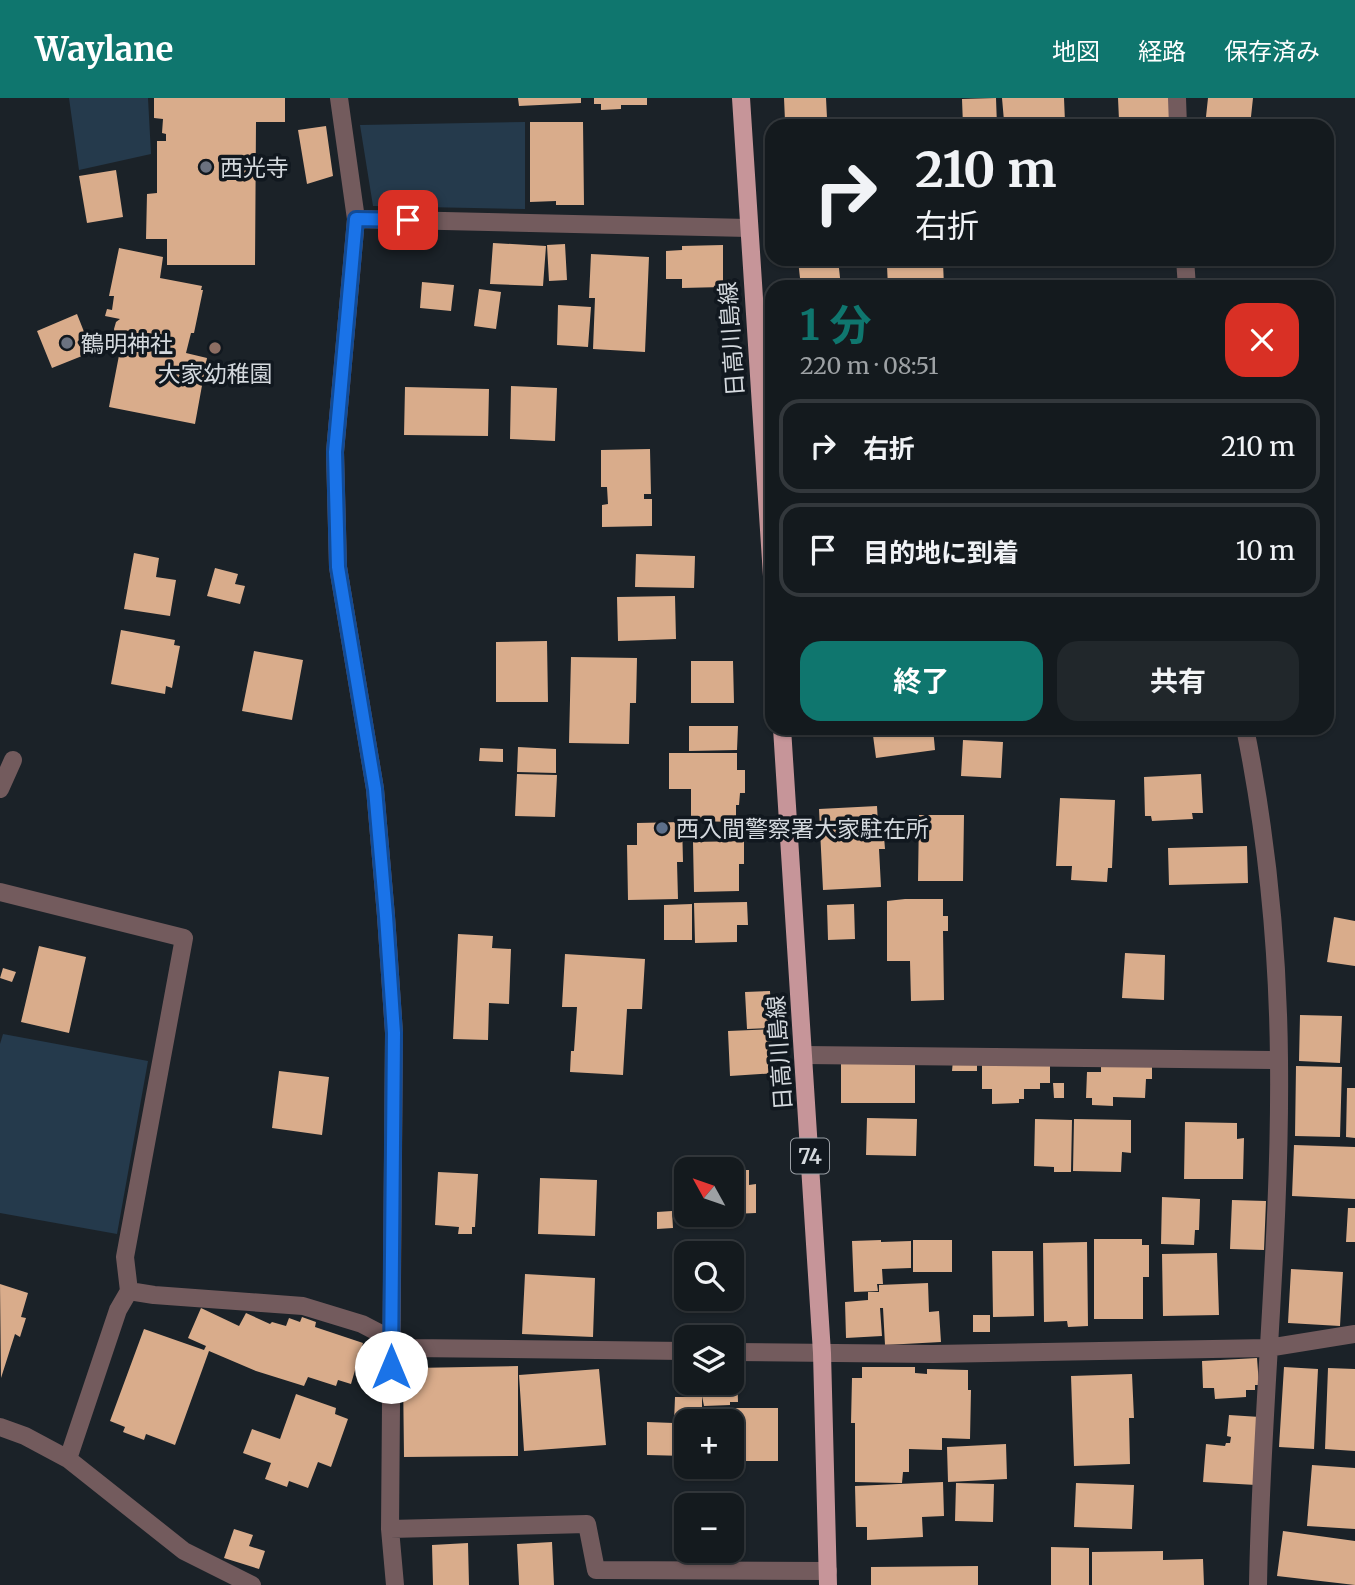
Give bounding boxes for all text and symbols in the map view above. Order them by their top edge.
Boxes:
text: Waylane [35,29,173,70]
text: 地図 [1052,36,1100,67]
text: 経路 [1138,36,1186,67]
text: 保存済み [1224,36,1320,67]
text: 210 m [915,139,1056,200]
icon: right [800,147,891,238]
place label: 西光寺 [220,153,289,182]
marker: 西光寺 [198,159,214,175]
pin [378,190,438,250]
icon: arrive [389,201,427,239]
text: 右折 [915,206,979,246]
street label: 日高川島線 [713,281,749,397]
text: 1 分 [800,299,871,351]
button: close [1225,303,1299,377]
place label: 鶴明神社 [81,329,173,358]
marker: 鶴明神社 [59,335,75,351]
marker: 大家幼稚園 [207,340,223,356]
text: 220 m · 08:51 [800,351,939,380]
place label: 大家幼稚園 [158,359,273,388]
icon: right [804,427,842,465]
text: 210 m [1221,430,1295,463]
text: 右折 [863,432,915,465]
icon: arrive [804,531,842,569]
text: 10 m [1236,534,1295,567]
text: 目的地に到着 [863,536,1019,569]
button: 終了 [800,641,1043,721]
button: 共有 [1057,641,1299,721]
place label: 西入間警察署大家駐在所 [676,814,929,843]
marker: 西入間警察署大家駐在所 [654,820,670,836]
street label: 日高川島線 [761,995,797,1111]
road number: 74 [791,1138,829,1174]
north arrow [674,1157,744,1227]
map controls [674,1157,744,1563]
button: search [674,1241,744,1311]
button: layers [674,1325,744,1395]
position arrow [354,1330,428,1404]
button: + [674,1409,744,1479]
button: − [674,1493,744,1563]

